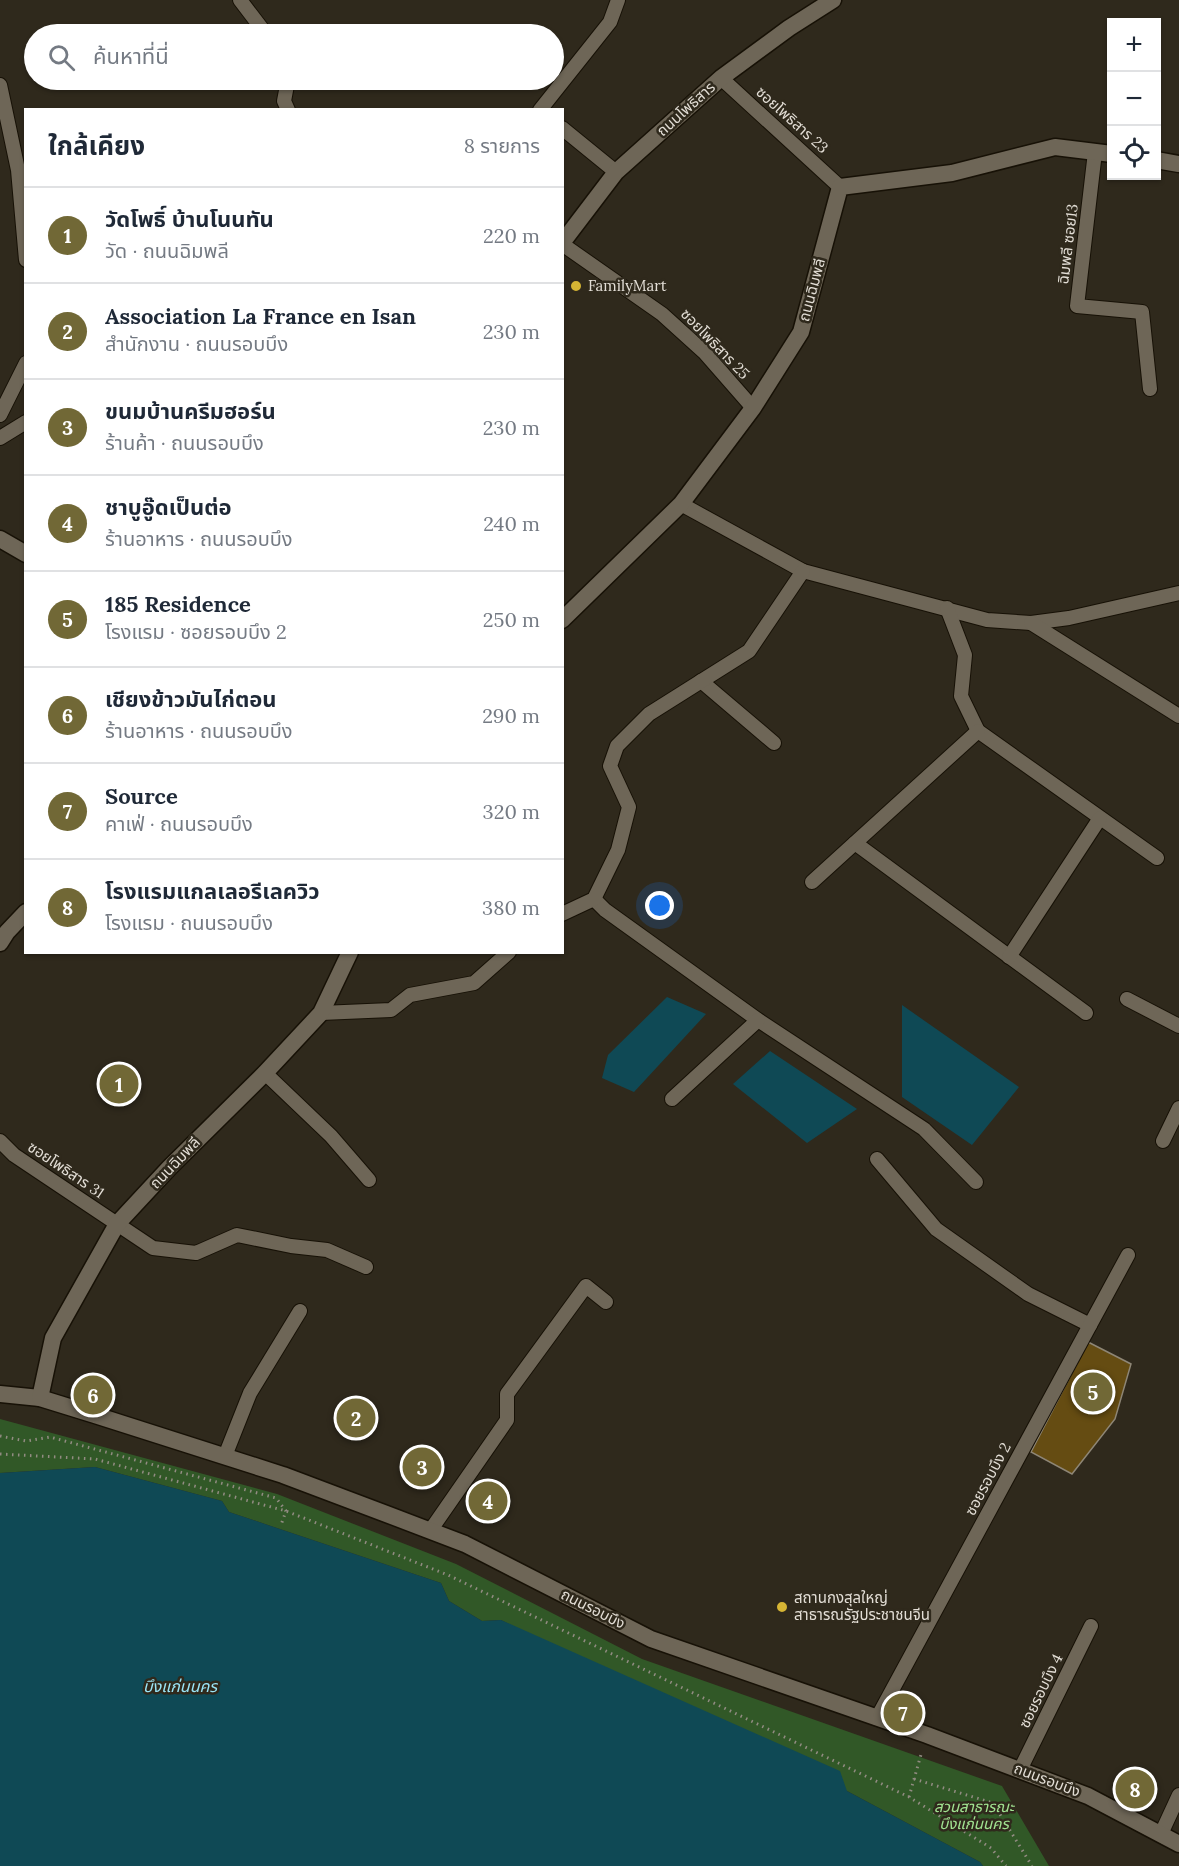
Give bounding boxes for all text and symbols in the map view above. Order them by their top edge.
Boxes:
map controls [1107,18,1161,180]
button: + [1107,18,1161,72]
search box [24,24,564,90]
icon: search [45,41,78,74]
text: ค้นหาที่นี่ [93,42,169,70]
button: − [1107,72,1161,126]
street label: ถนนโพธิสาร [652,77,719,140]
street label: ซอยโพธิสาร 23 [752,82,832,157]
button: locate [1107,126,1161,180]
text: ใกล้เคียง [48,129,145,162]
text: 8 รายการ [464,133,540,158]
street label: ฉิมพลี ซอย13 [1053,203,1082,285]
text: วัดโพธิ์ บ้านโนนทัน [105,205,274,233]
text: 1 [63,223,72,248]
text: 220 m [483,223,540,248]
text: วัด · ถนนฉิมพลี [105,238,229,263]
street label: ถนนฉิมพลี [794,256,829,324]
place label: FamilyMart [588,276,667,295]
marker: FamilyMart [569,279,583,293]
text: Association La France en Isan [105,302,416,330]
street label: ซอยโพธิสาร 25 [677,304,754,383]
text: 2 [62,319,73,344]
text: 230 m [483,319,540,344]
text: สำนักงาน · ถนนรอบบึง [105,331,288,356]
text: ขนมบ้านครีมฮอร์น [105,397,276,425]
text: 3 [62,415,73,440]
text: 230 m [483,415,540,440]
text: ร้านค้า · ถนนรอบบึง [105,430,264,455]
text: ชาบูอู๊ดเป็นต่อ [105,493,232,521]
text: 4 [62,511,73,536]
text: 240 m [483,511,540,536]
text: ร้านอาหาร · ถนนรอบบึง [105,526,293,551]
text: 185 Residence [105,590,251,618]
text: 5 [62,607,73,632]
text: 250 m [483,607,540,632]
text: โรงแรม · ซอยรอบบึง 2 [105,619,287,644]
text: เชียงข้าวมันไก่ตอน [105,685,277,713]
text: 6 [62,703,73,728]
text: 290 m [482,703,540,728]
text: ร้านอาหาร · ถนนรอบบึง [105,718,293,743]
text: Source [105,782,178,810]
text: 7 [63,799,72,824]
text: 320 m [483,799,540,824]
text: คาเฟ่ · ถนนรอบบึง [105,811,253,836]
text: โรงแรมแกลเลอรีเลควิว [105,877,320,905]
your location [645,891,674,920]
text: 8 [62,895,73,920]
text: 380 m [482,895,540,920]
text: โรงแรม · ถนนรอบบึง [105,910,273,935]
pin: 1 [100,1062,138,1106]
street label: ถนนฉิมพลี [145,1133,204,1193]
street label: ซอยโพธิสาร 31 [24,1137,108,1202]
pin: 5 [1074,1370,1112,1414]
pin: 6 [74,1372,112,1418]
pin: 2 [336,1396,376,1440]
street label: ซอยรอบบึง 2 [960,1439,1015,1519]
pin: 3 [402,1444,442,1490]
pin: 4 [468,1478,508,1524]
street label: ถนนรอบบึง [558,1584,629,1633]
place label: สถานกงสุลใหญ่ สาธารณรัฐประชาชนจีน [794,1588,930,1624]
marker: สถานกงสุลใหญ่ สาธารณรัฐประชาชนจีน [775,1600,789,1614]
street label: ซอยรอบบึง 4 [1014,1651,1067,1731]
water label: บึงแก่นนคร [143,1676,218,1696]
pin: 7 [884,1690,922,1736]
street label: ถนนรอบบึง [1011,1758,1083,1801]
pin: 8 [1116,1766,1154,1812]
park label: สวนสาธารณะ บึงแก่นนคร [934,1797,1016,1833]

